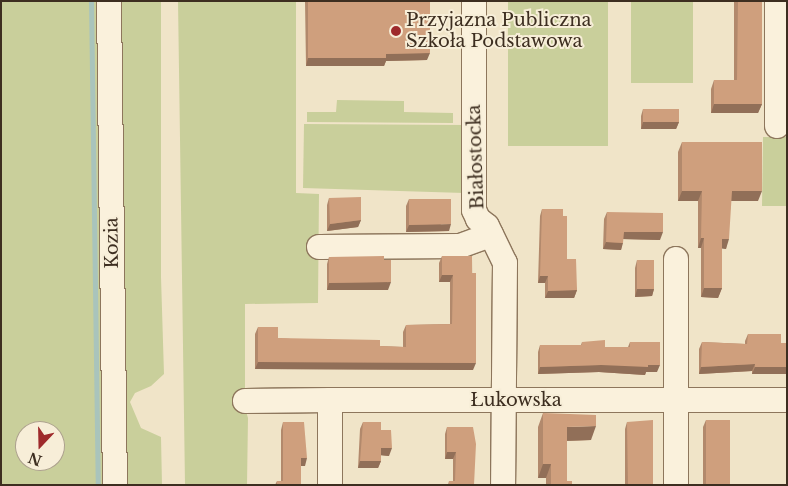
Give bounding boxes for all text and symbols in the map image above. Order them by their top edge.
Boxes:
place label: Przyjazna Publiczna Szkoła Podstawowa [406,10,592,52]
marker: Przyjazna Publiczna Szkoła Podstawowa [390,25,402,37]
street label: Białostocka [463,104,489,210]
street label: Kozia [101,217,123,269]
street label: Łukowska [470,389,562,411]
north arrow [15,421,65,471]
text: N [26,448,44,470]

